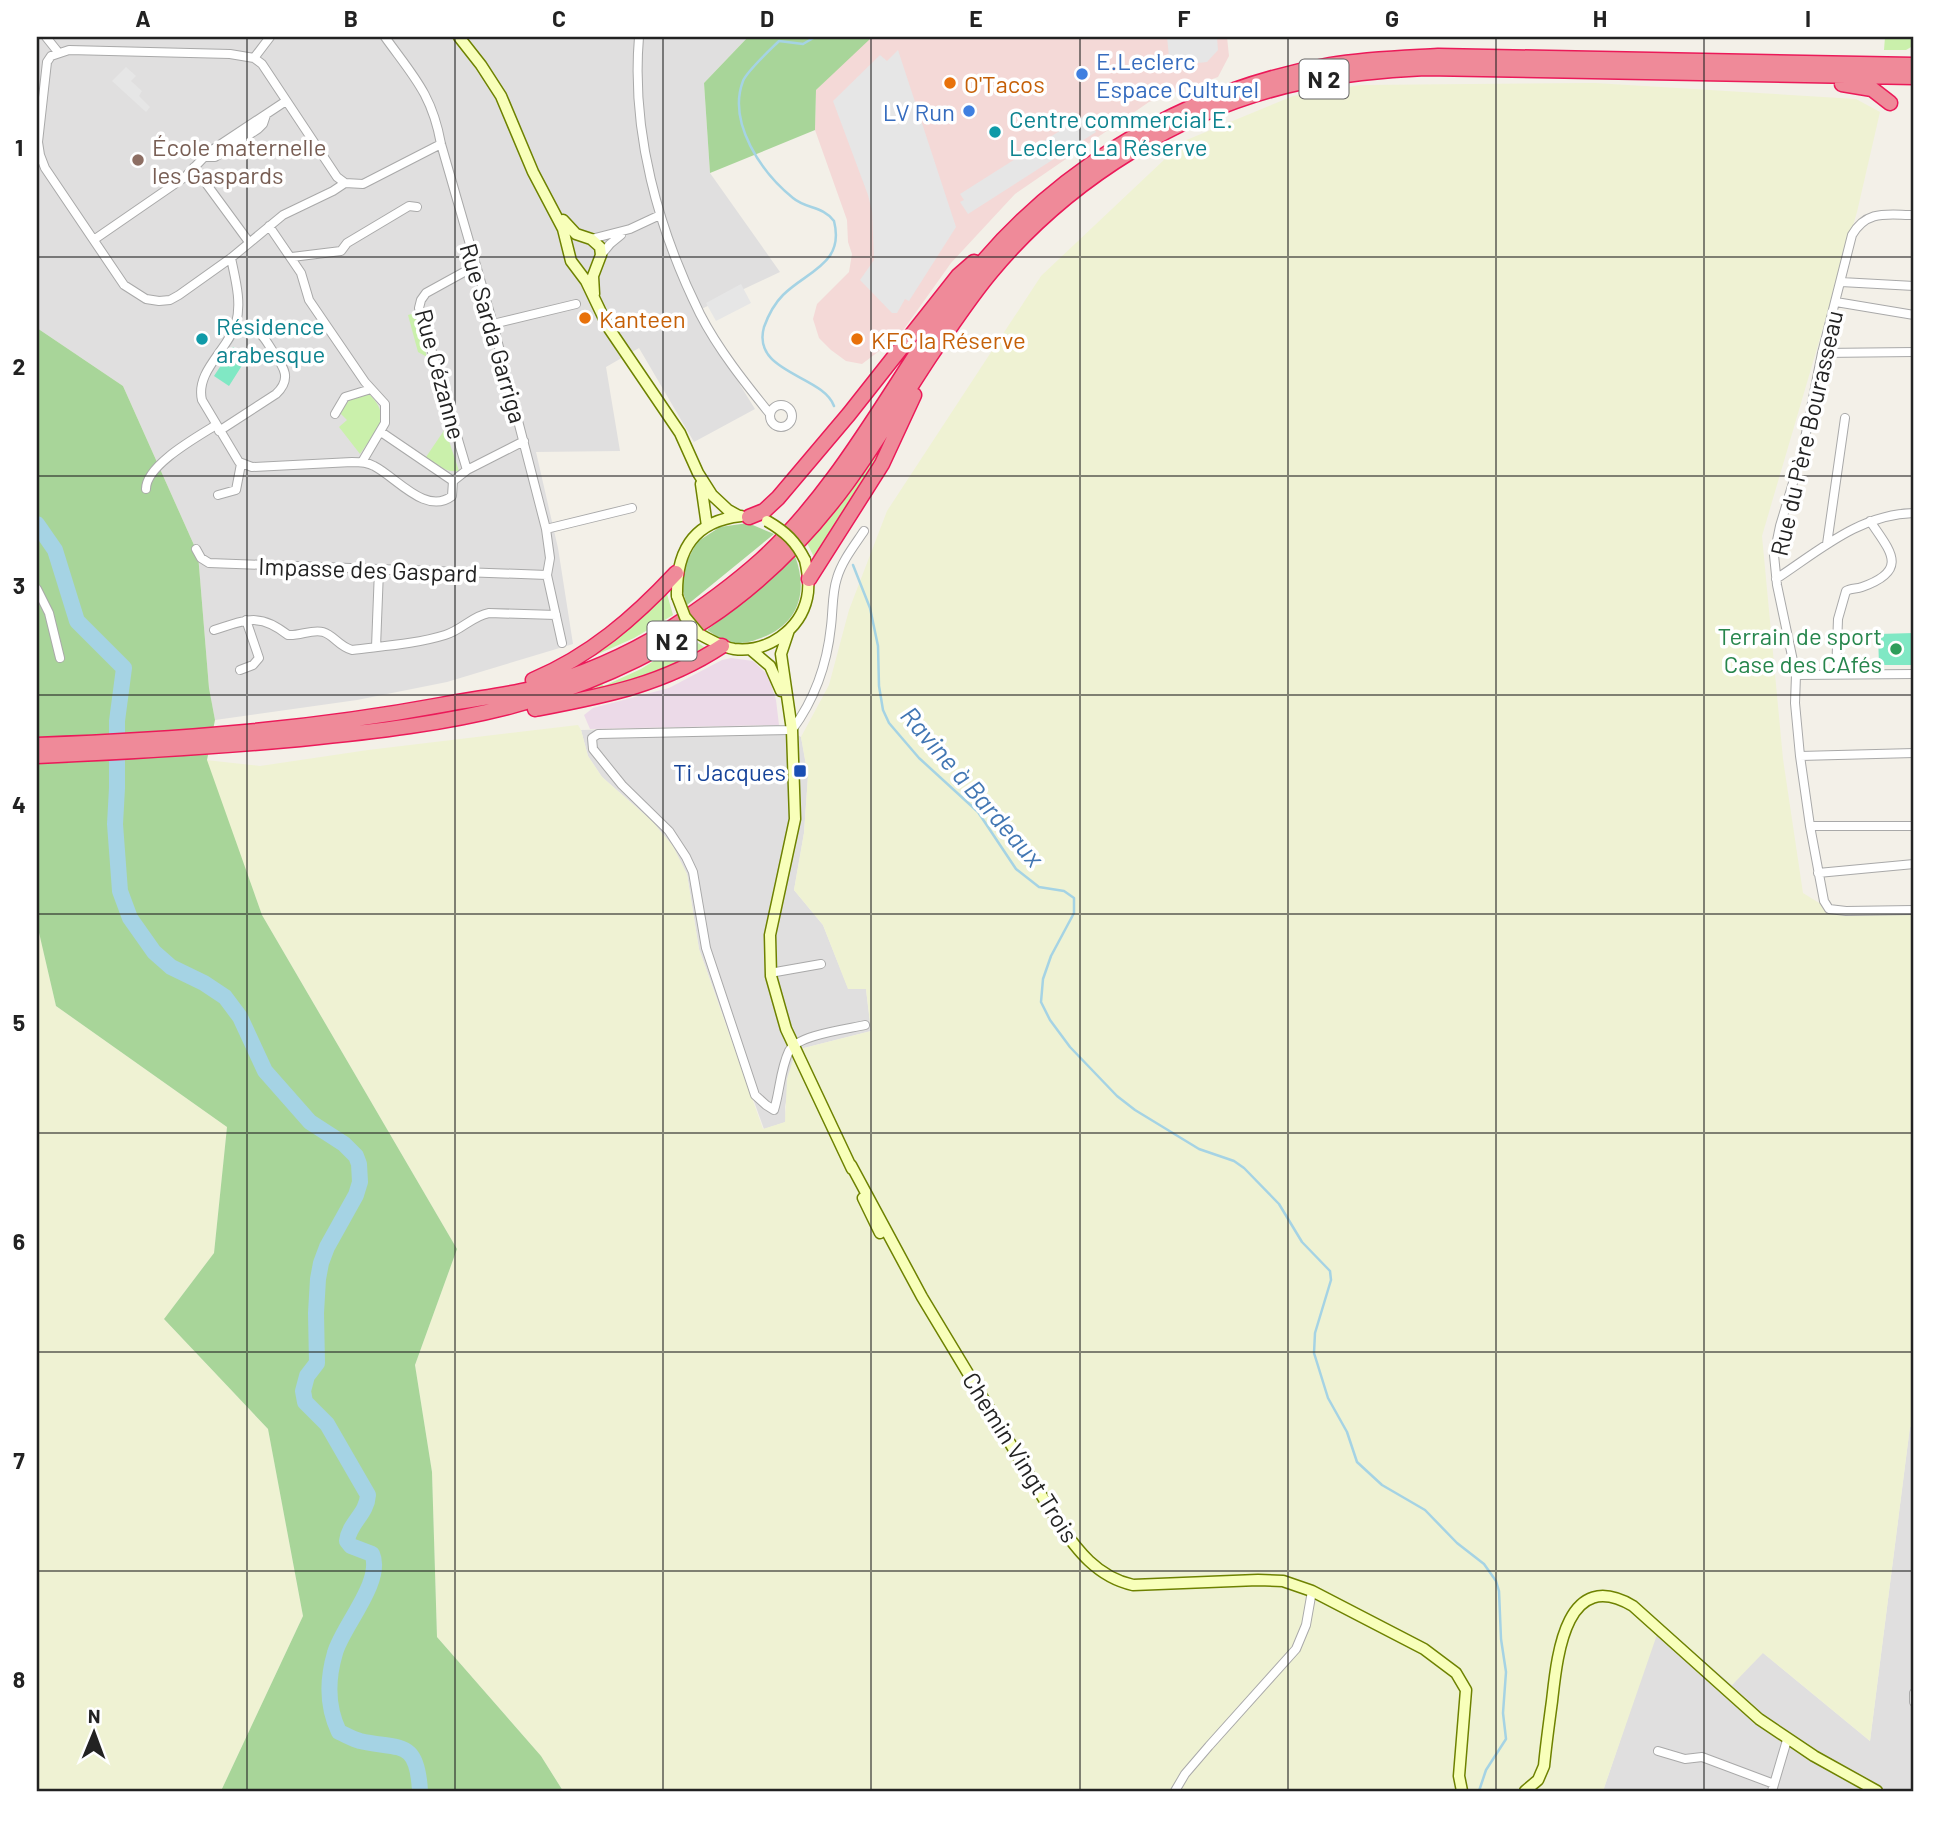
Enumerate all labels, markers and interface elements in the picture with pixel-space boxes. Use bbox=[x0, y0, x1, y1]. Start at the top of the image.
text: A bbox=[135, 4, 151, 32]
text: B bbox=[344, 4, 358, 32]
text: C bbox=[552, 4, 566, 32]
text: D bbox=[760, 4, 774, 32]
text: E bbox=[969, 4, 983, 32]
text: F bbox=[1178, 4, 1191, 32]
text: G bbox=[1385, 4, 1399, 32]
text: H bbox=[1593, 4, 1607, 32]
text: I bbox=[1805, 4, 1811, 32]
place label: E.Leclerc Espace Culturel bbox=[1096, 46, 1259, 103]
road number: N 2 bbox=[1300, 60, 1348, 99]
marker: E.Leclerc Espace Culturel bbox=[1074, 66, 1090, 82]
place label: O'Tacos bbox=[964, 69, 1045, 98]
marker: O'Tacos bbox=[942, 75, 958, 91]
place label: LV Run bbox=[883, 97, 955, 126]
marker: LV Run bbox=[961, 103, 977, 119]
place label: Centre commercial E. Leclerc La Réserve bbox=[1009, 104, 1233, 161]
marker: Centre commercial E. Leclerc La Réserve bbox=[987, 124, 1003, 140]
place label: École maternelle les Gaspards bbox=[152, 132, 326, 189]
text: 1 bbox=[15, 133, 23, 161]
marker: École maternelle les Gaspards bbox=[130, 152, 146, 168]
street label: Rue Sarda Garriga bbox=[454, 240, 534, 426]
place label: Kanteen bbox=[599, 304, 686, 333]
street label: Rue Cézanne bbox=[410, 306, 472, 442]
street label: Rue du Père Bourasseau bbox=[1764, 307, 1848, 559]
marker: Kanteen bbox=[577, 310, 593, 326]
place label: Résidence arabesque bbox=[216, 311, 325, 368]
place label: KFC la Réserve bbox=[871, 325, 1026, 354]
marker: Résidence arabesque bbox=[194, 331, 210, 347]
marker: KFC la Réserve bbox=[849, 331, 865, 347]
text: 2 bbox=[13, 352, 25, 380]
street label: Impasse des Gaspard bbox=[258, 551, 478, 587]
text: 3 bbox=[13, 571, 25, 599]
place label: Terrain de sport Case des CAfés bbox=[1717, 621, 1882, 678]
road number: N 2 bbox=[648, 622, 696, 660]
marker: Terrain de sport Case des CAfés bbox=[1888, 641, 1904, 657]
water label: Ravine à Bardeaux bbox=[895, 700, 1052, 873]
place label: Ti Jacques bbox=[673, 757, 786, 786]
marker: Ti Jacques bbox=[792, 763, 808, 779]
text: 4 bbox=[12, 790, 26, 818]
text: 5 bbox=[13, 1008, 25, 1036]
text: 6 bbox=[13, 1227, 25, 1255]
street label: Chemin Vingt Trois bbox=[957, 1367, 1085, 1547]
text: 7 bbox=[13, 1446, 25, 1474]
text: 8 bbox=[13, 1665, 25, 1693]
north arrow bbox=[60, 1699, 130, 1769]
text: N bbox=[88, 1704, 101, 1727]

